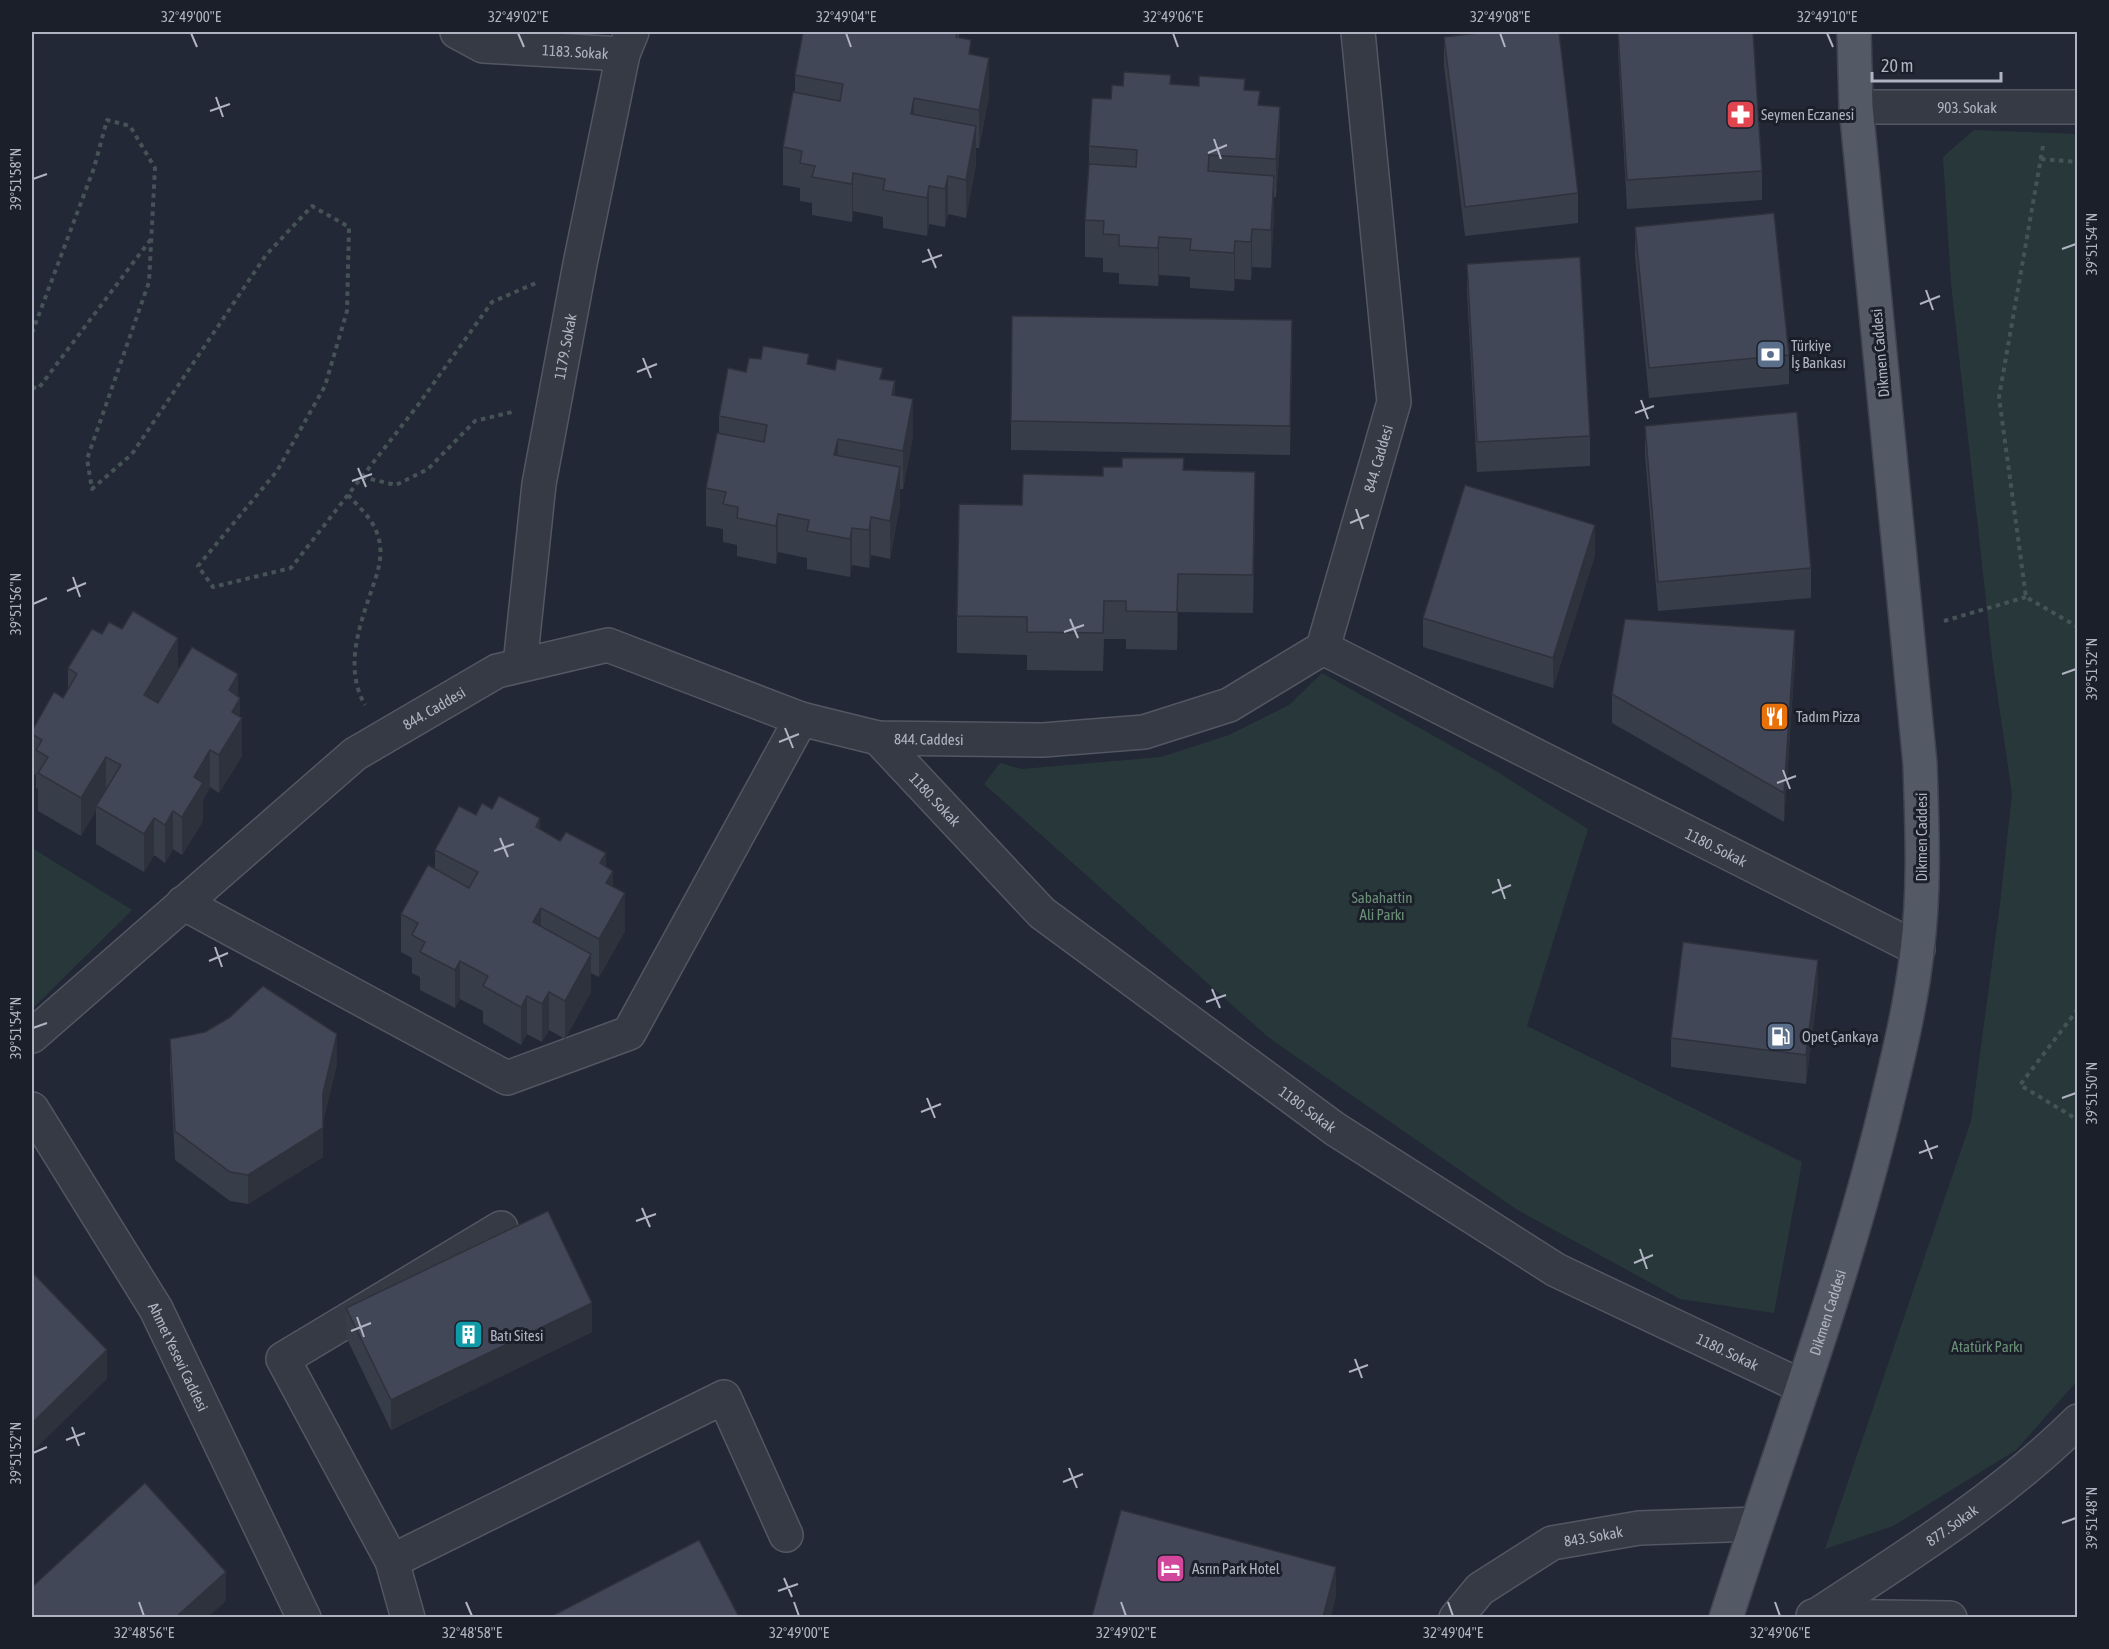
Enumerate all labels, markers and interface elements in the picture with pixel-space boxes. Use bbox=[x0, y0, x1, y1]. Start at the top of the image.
text: 32°49'00"E bbox=[161, 8, 222, 25]
text: 32°49'02"E bbox=[488, 8, 549, 25]
text: 32°49'04"E bbox=[816, 8, 877, 25]
text: 32°49'06"E bbox=[1143, 8, 1204, 25]
text: 32°49'08"E bbox=[1470, 8, 1531, 25]
text: 32°49'10"E bbox=[1797, 8, 1858, 25]
street label: 1183. Sokak bbox=[542, 41, 609, 62]
scale bar bbox=[1872, 45, 2001, 83]
text: 20 m bbox=[1881, 55, 1913, 76]
pharmacy icon: Seymen Eczanesi bbox=[1724, 98, 1756, 130]
street label: 903. Sokak bbox=[1937, 99, 1997, 116]
place label: Seymen Eczanesi bbox=[1761, 106, 1854, 123]
text: 39°51'58"N bbox=[7, 148, 24, 210]
text: 39°51'54"N bbox=[2083, 213, 2100, 275]
street label: Dikmen Caddesi bbox=[1868, 308, 1892, 398]
street label: 1179. Sokak bbox=[550, 312, 579, 381]
place label: Türkiye İş Bankası bbox=[1791, 337, 1846, 371]
bank icon: Türkiye İş Bankası bbox=[1754, 338, 1786, 370]
street label: 844. Caddesi bbox=[1360, 423, 1396, 494]
text: 39°51'56"N bbox=[7, 573, 24, 635]
text: 39°51'52"N bbox=[2083, 638, 2100, 700]
street label: 844. Caddesi bbox=[399, 683, 468, 733]
restaurant icon: Tadım Pizza bbox=[1759, 700, 1791, 732]
place label: Tadım Pizza bbox=[1796, 708, 1860, 725]
street label: 844. Caddesi bbox=[894, 730, 964, 748]
street label: 1180. Sokak bbox=[906, 769, 965, 830]
street label: Dikmen Caddesi bbox=[1913, 793, 1930, 881]
street label: 1180. Sokak bbox=[1683, 824, 1750, 870]
park label: Sabahattin Ali Parkı bbox=[1352, 889, 1412, 923]
text: 39°51'54"N bbox=[7, 997, 24, 1059]
fuel station icon: Opet Çankaya bbox=[1765, 1020, 1797, 1052]
place label: Opet Çankaya bbox=[1802, 1028, 1879, 1045]
text: 39°51'50"N bbox=[2083, 1062, 2100, 1124]
street label: 1180. Sokak bbox=[1276, 1082, 1340, 1136]
street label: Dikmen Caddesi bbox=[1806, 1267, 1849, 1357]
street label: Ahmet Yesevi Caddesi bbox=[145, 1299, 212, 1414]
building icon: Batı Sitesi bbox=[453, 1319, 485, 1351]
place label: Batı Sitesi bbox=[490, 1327, 543, 1344]
street label: 1180. Sokak bbox=[1694, 1329, 1762, 1373]
park label: Atatürk Parkı bbox=[1951, 1338, 2023, 1355]
text: 39°51'52"N bbox=[7, 1422, 24, 1484]
text: 39°51'48"N bbox=[2083, 1487, 2100, 1549]
street label: 877. Sokak bbox=[1922, 1500, 1981, 1549]
street label: 843. Sokak bbox=[1563, 1522, 1624, 1549]
hotel icon: Asrın Park Hotel bbox=[1155, 1552, 1187, 1584]
place label: Asrın Park Hotel bbox=[1192, 1560, 1280, 1577]
text: 32°48'56"E bbox=[114, 1624, 175, 1641]
text: 32°48'58"E bbox=[442, 1624, 503, 1641]
text: 32°49'00"E bbox=[769, 1624, 830, 1641]
text: 32°49'02"E bbox=[1096, 1624, 1157, 1641]
text: 32°49'04"E bbox=[1423, 1624, 1484, 1641]
text: 32°49'06"E bbox=[1750, 1624, 1811, 1641]

